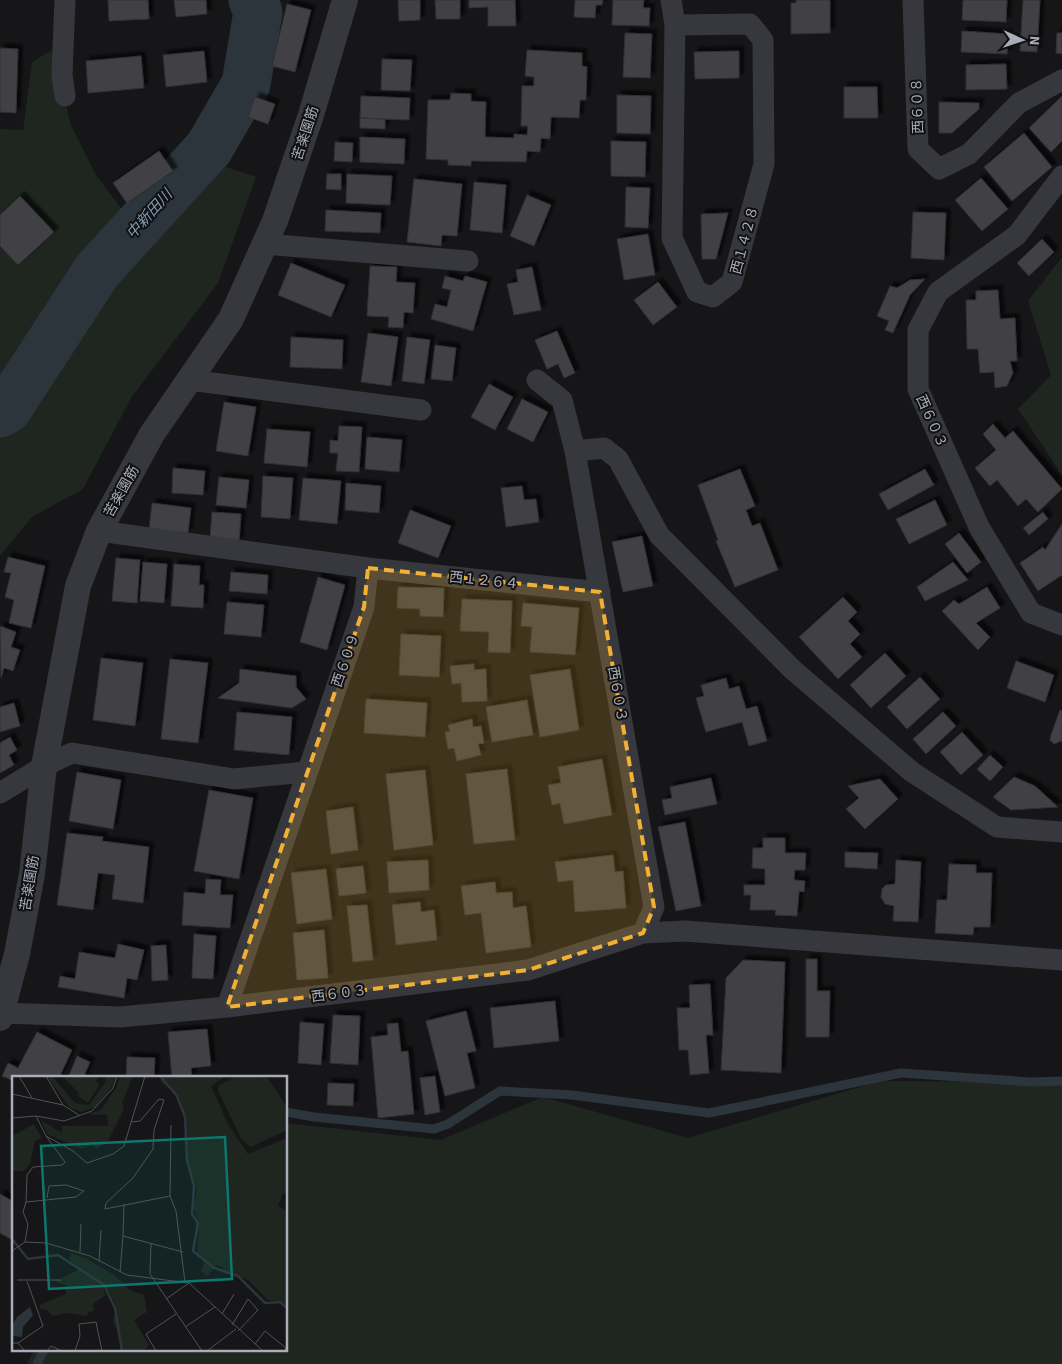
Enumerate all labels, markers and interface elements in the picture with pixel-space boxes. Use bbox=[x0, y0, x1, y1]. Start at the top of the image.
north arrow bbox=[997, 15, 1047, 65]
text: N bbox=[1024, 35, 1044, 46]
street label: 西６０８ bbox=[907, 78, 929, 134]
street label: 苦楽園筋 bbox=[288, 104, 324, 163]
water label: 中新田川 bbox=[121, 184, 179, 244]
street label: 西１４２８ bbox=[726, 204, 764, 277]
street label: 西６０３ bbox=[911, 392, 952, 451]
street label: 苦楽園筋 bbox=[100, 462, 144, 521]
street label: 西１２６４ bbox=[448, 567, 520, 595]
street label: 西６０９ bbox=[327, 631, 365, 690]
street label: 西６０３ bbox=[602, 665, 632, 723]
street label: 苦楽園筋 bbox=[16, 854, 44, 912]
street label: 西６０３ bbox=[310, 981, 368, 1007]
inset map bbox=[12, 1076, 288, 1352]

